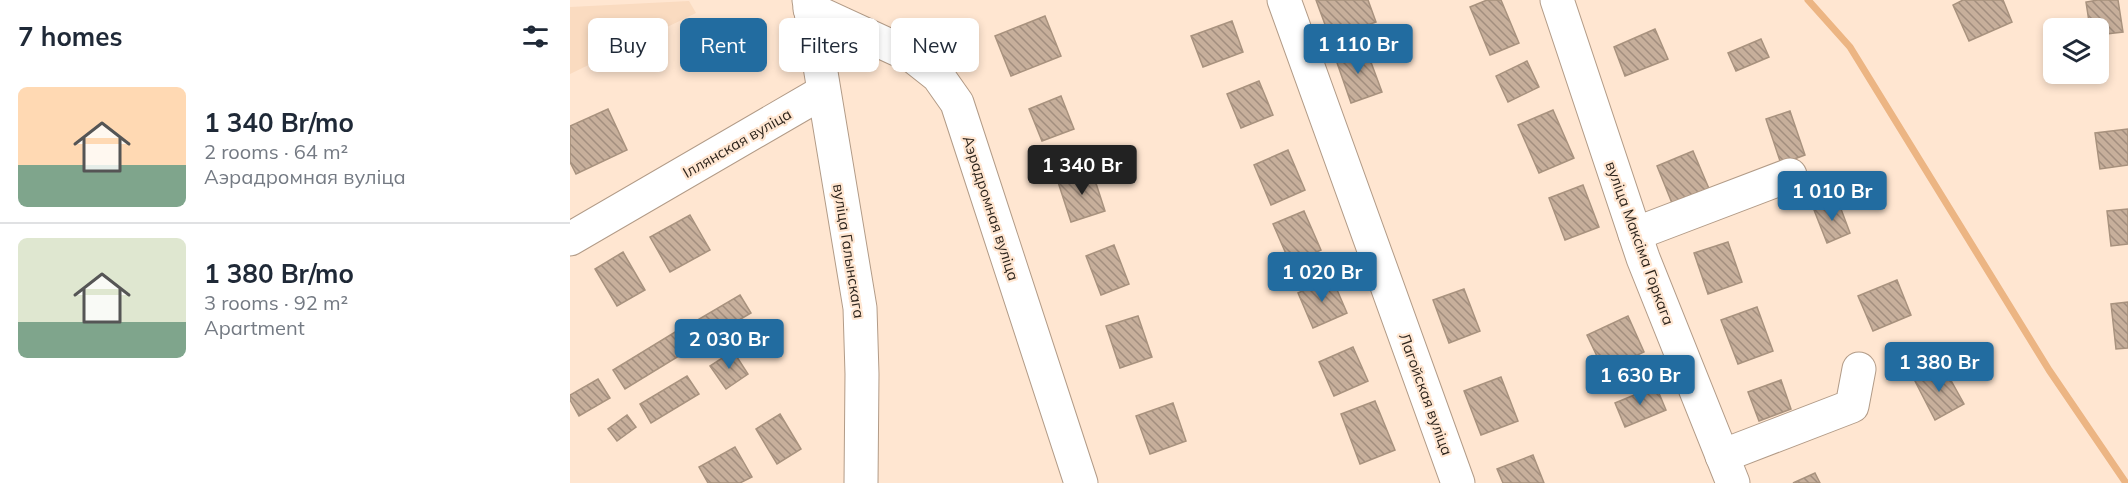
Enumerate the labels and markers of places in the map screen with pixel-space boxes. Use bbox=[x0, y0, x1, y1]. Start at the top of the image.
pin: 1 110 Br bbox=[1296, 24, 1420, 75]
pin: 1 340 Br bbox=[1020, 145, 1144, 196]
pin: 1 010 Br bbox=[1770, 171, 1894, 222]
pin: 1 020 Br bbox=[1260, 252, 1384, 303]
pin: 2 030 Br bbox=[667, 319, 791, 370]
pin: 1 380 Br bbox=[1877, 342, 2001, 393]
pin: 1 630 Br bbox=[1578, 355, 1702, 406]

